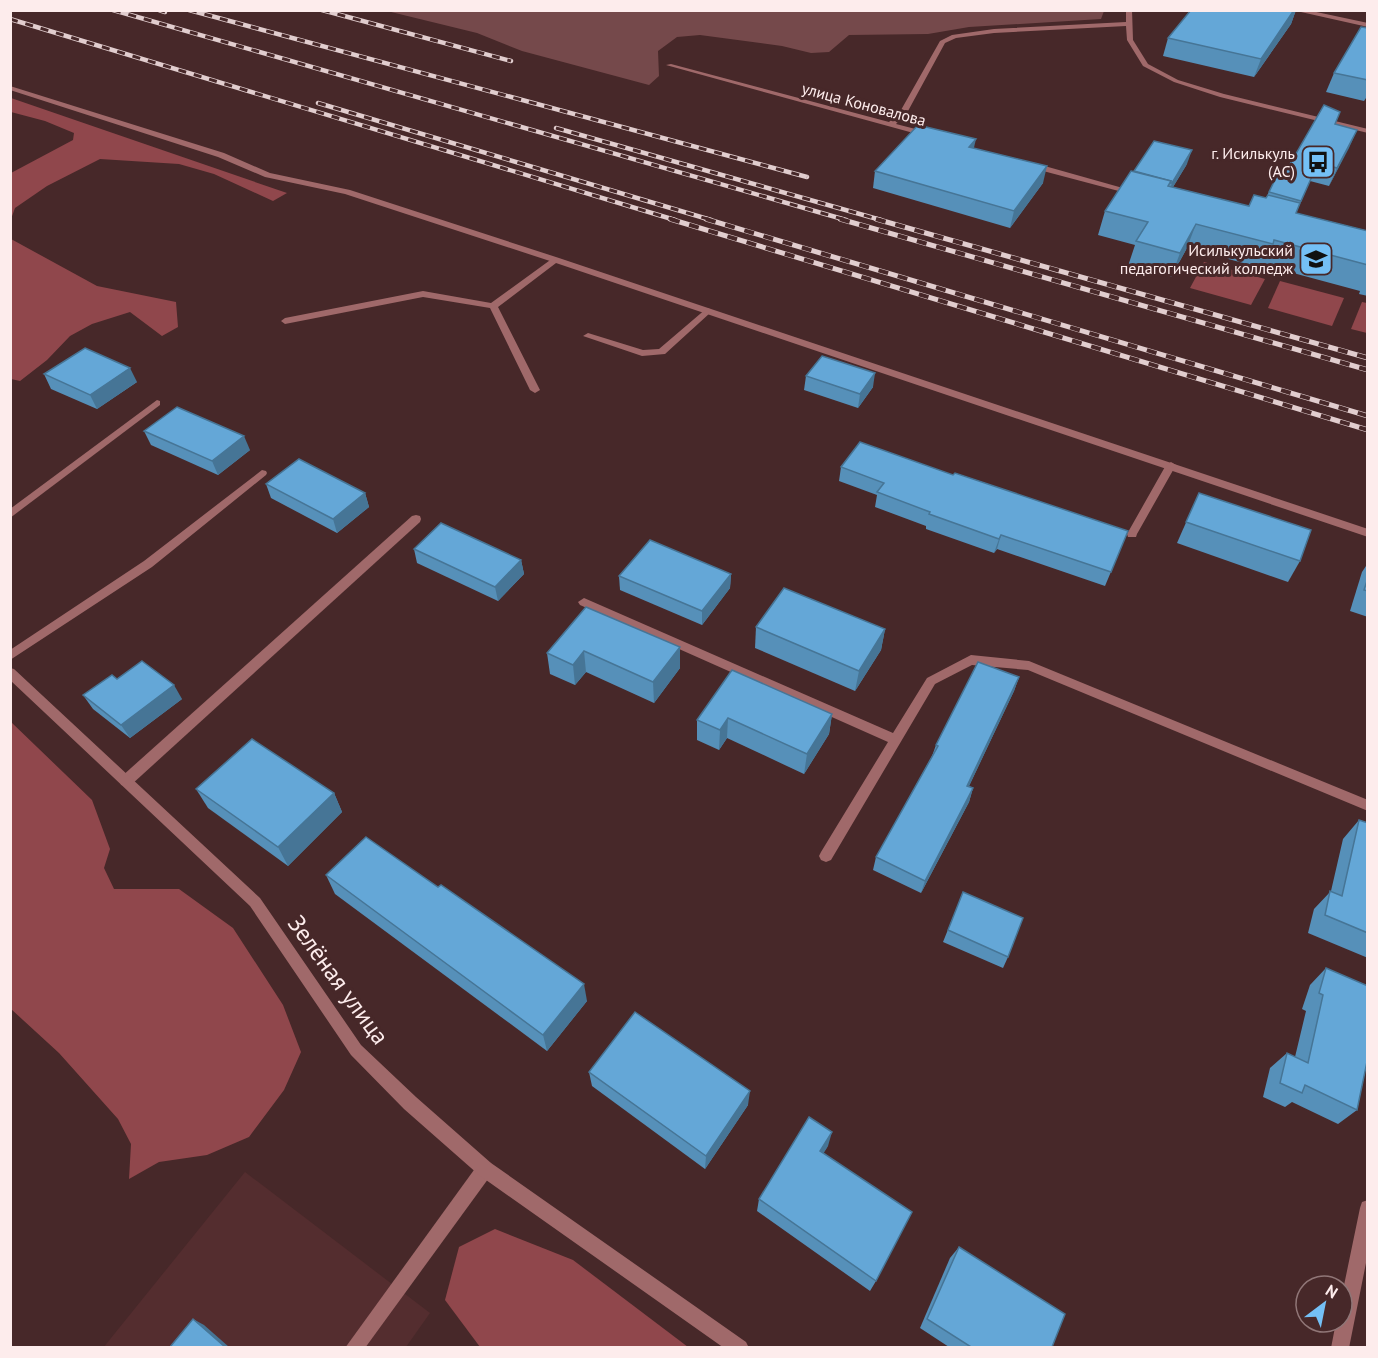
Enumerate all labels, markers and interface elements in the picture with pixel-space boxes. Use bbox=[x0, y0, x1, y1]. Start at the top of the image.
street label: улица Коновалова bbox=[800, 78, 928, 130]
place label: г. Исилькуль (АС) bbox=[1211, 143, 1295, 181]
bus stop icon: г. Исилькуль (АС) bbox=[1300, 144, 1336, 180]
place label: Исилькульский педагогический колледж bbox=[1120, 240, 1293, 278]
school or university icon: Исилькульский педагогический колледж bbox=[1298, 241, 1334, 277]
street label: Зелёная улица bbox=[281, 909, 396, 1051]
north arrow bbox=[1294, 1274, 1354, 1334]
text: N bbox=[1322, 1280, 1342, 1303]

